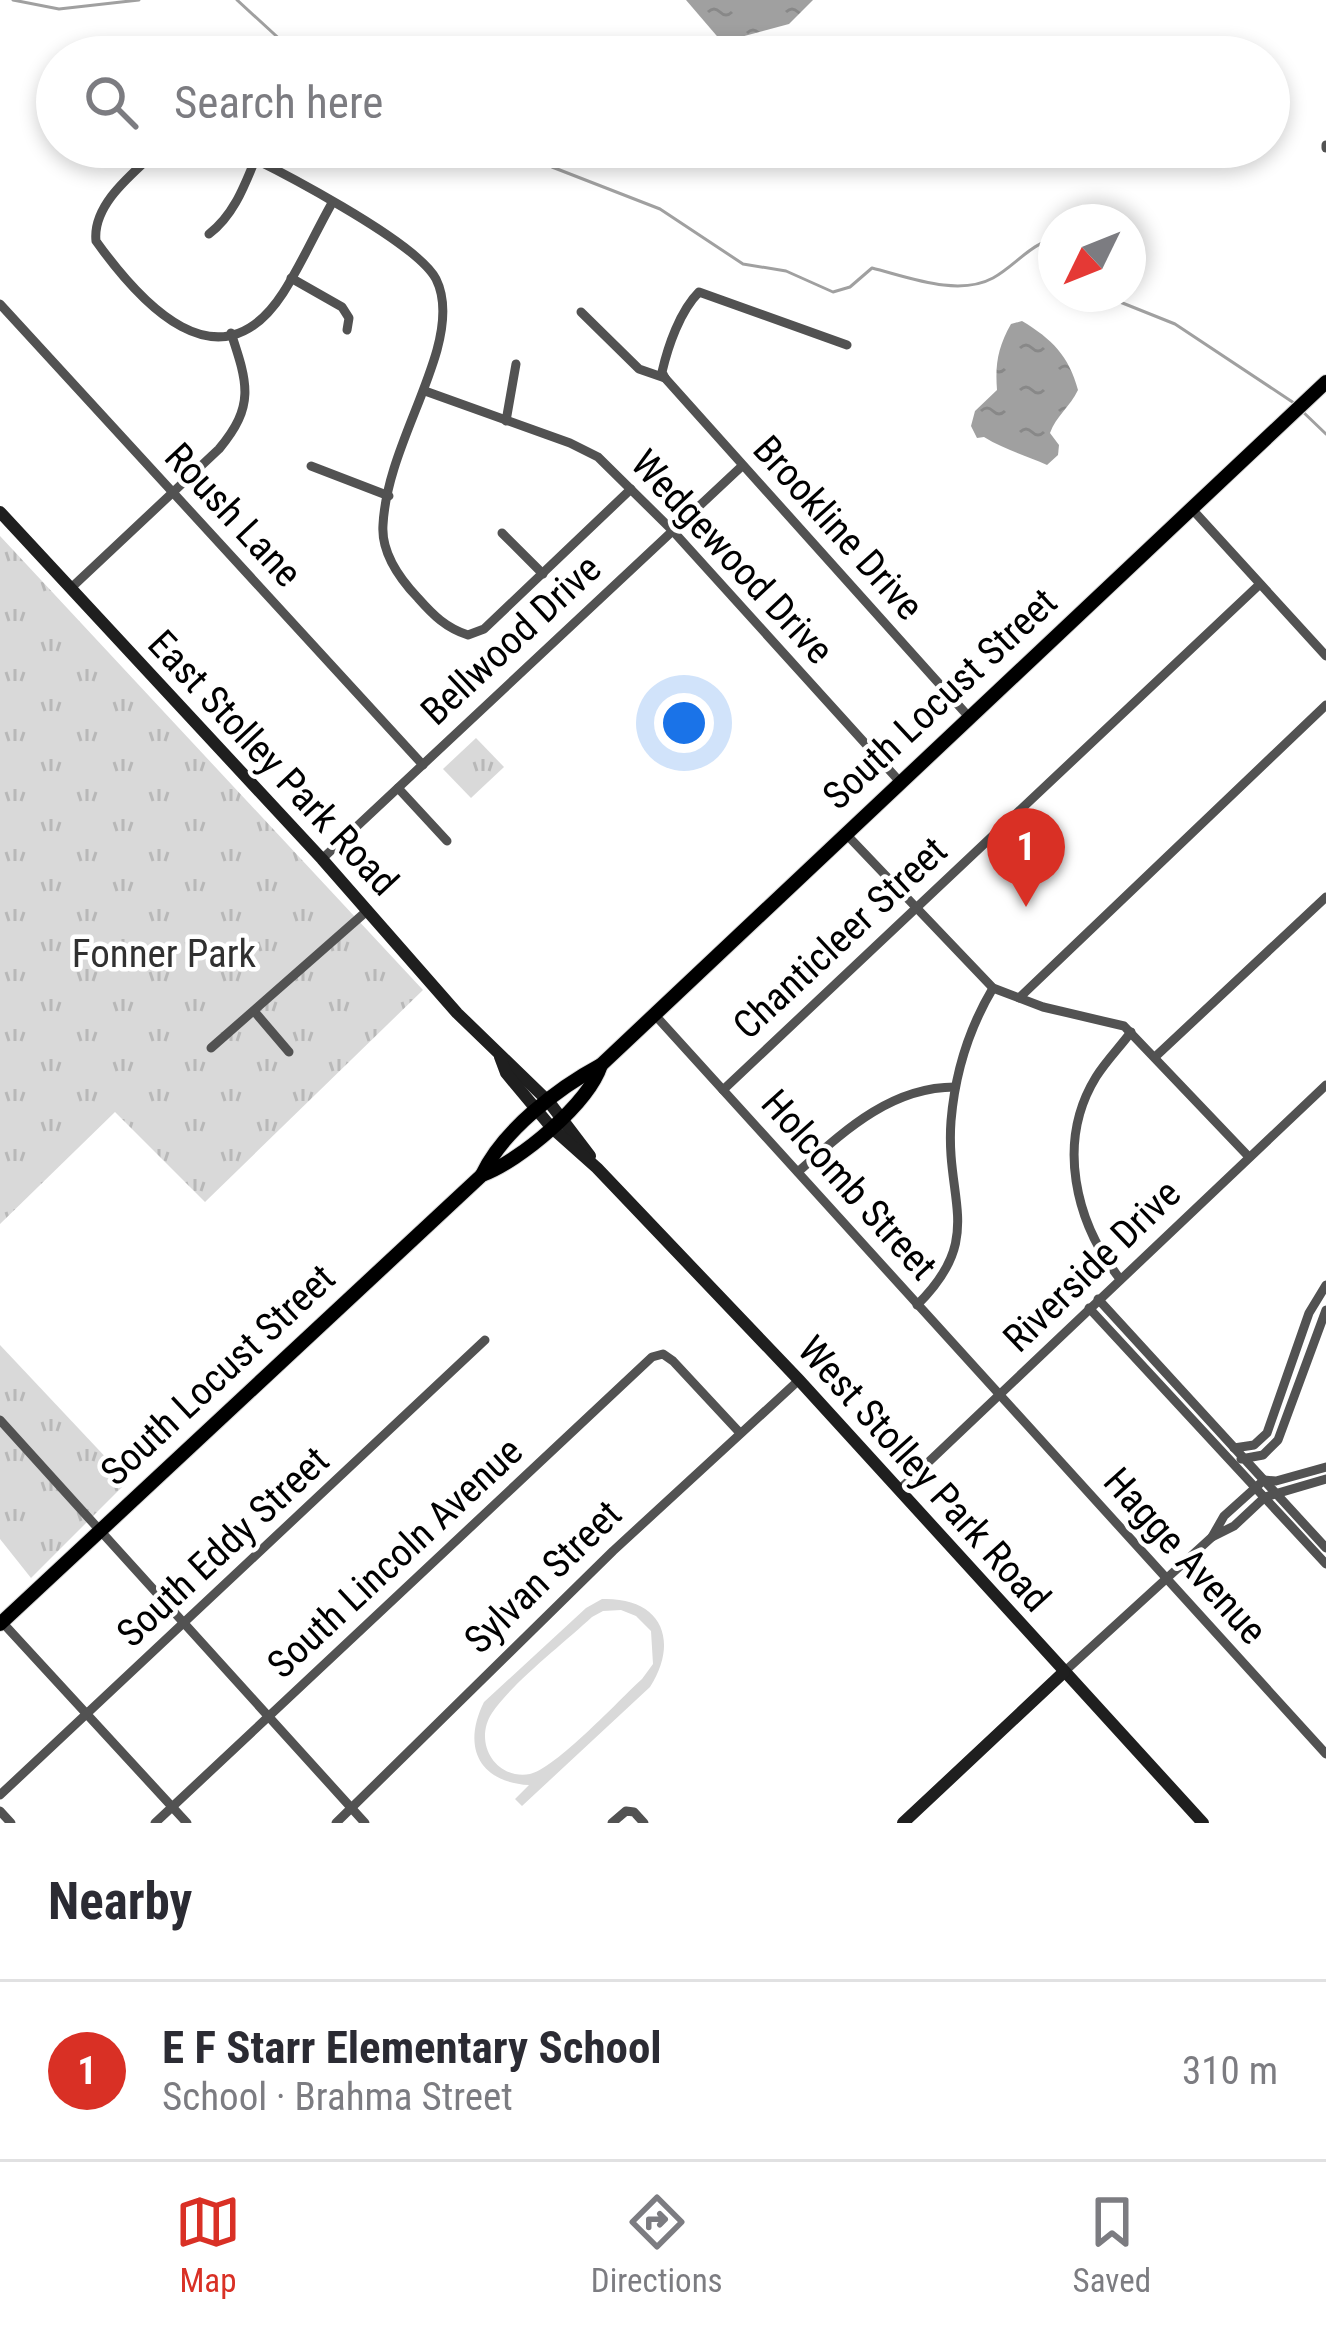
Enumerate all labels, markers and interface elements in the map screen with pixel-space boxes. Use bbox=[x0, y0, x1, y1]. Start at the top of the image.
search box bbox=[36, 36, 1290, 168]
icon: search bbox=[78, 69, 144, 135]
text: Search here bbox=[174, 76, 383, 129]
north arrow bbox=[1038, 204, 1146, 312]
street label: Brookline Drive bbox=[744, 427, 932, 629]
street label: Roush Lane bbox=[155, 434, 311, 596]
street label: Wedgewood Drive bbox=[621, 441, 843, 673]
street label: Bellwood Drive bbox=[412, 545, 610, 735]
street label: South Locust Street bbox=[814, 579, 1066, 819]
street label: East Stolley Park Road bbox=[138, 621, 408, 905]
your location bbox=[654, 693, 714, 753]
pin: 1 bbox=[987, 808, 1065, 907]
street label: Chanticleer Street bbox=[724, 827, 956, 1049]
park label: Fonner Park bbox=[72, 931, 257, 977]
street label: Holcomb Street bbox=[752, 1081, 946, 1289]
street label: Riverside Drive bbox=[994, 1170, 1190, 1362]
street label: South Locust Street bbox=[92, 1255, 344, 1495]
street label: West Stolley Park Road bbox=[788, 1327, 1060, 1621]
street label: South Lincoln Avenue bbox=[258, 1428, 532, 1688]
street label: South Eddy Street bbox=[108, 1437, 338, 1657]
street label: Hagge Avenue bbox=[1094, 1459, 1276, 1653]
street label: Sylvan Street bbox=[455, 1491, 631, 1663]
text: Nearby bbox=[48, 1872, 192, 1931]
text: E F Starr Elementary School bbox=[162, 2021, 662, 2074]
text: 1 bbox=[77, 2048, 97, 2094]
text: 310 m bbox=[1182, 2048, 1278, 2094]
text: School · Brahma Street bbox=[162, 2074, 513, 2120]
tab: Map bbox=[175, 2189, 241, 2300]
tab: Directions bbox=[591, 2189, 723, 2300]
tab: Saved bbox=[1073, 2189, 1151, 2300]

